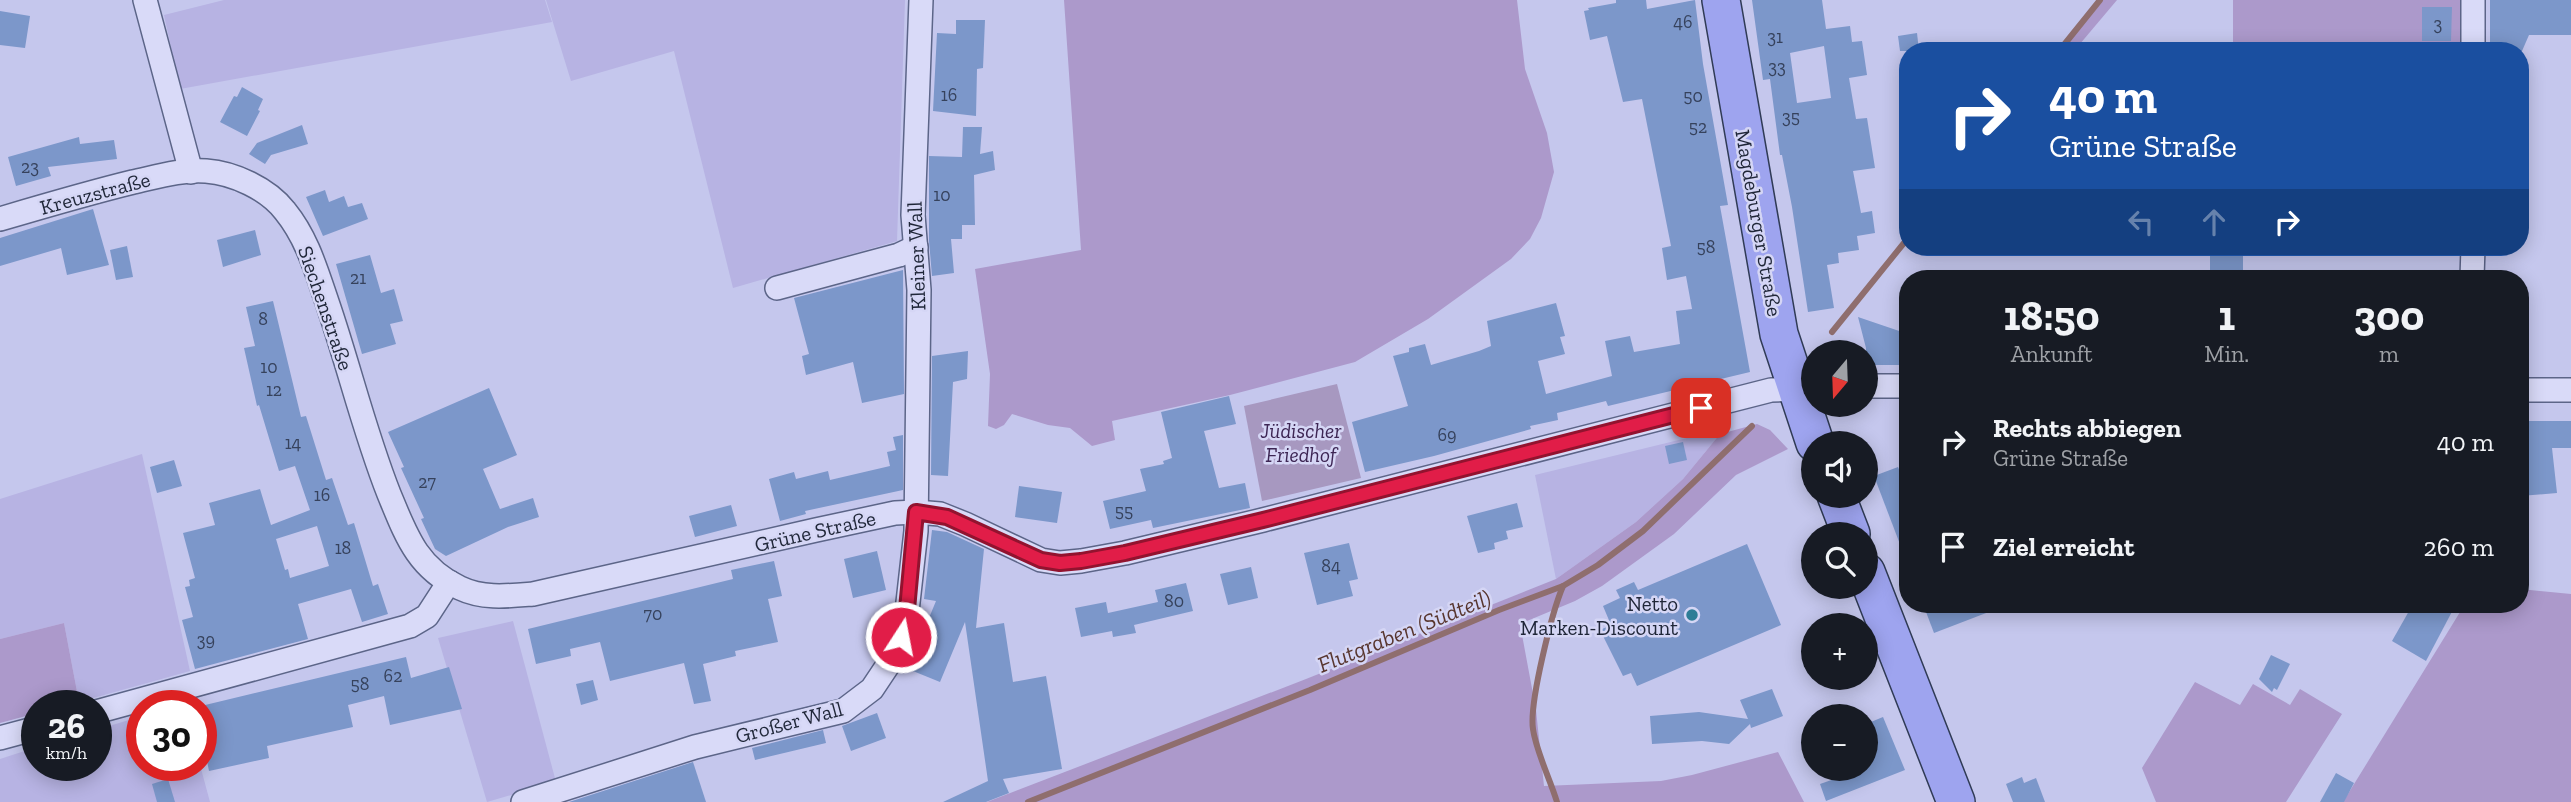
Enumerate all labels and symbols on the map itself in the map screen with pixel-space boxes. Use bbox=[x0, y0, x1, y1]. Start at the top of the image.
house number: 46 bbox=[1673, 11, 1693, 33]
house number: 3 bbox=[2434, 13, 2443, 35]
house number: 31 bbox=[1767, 26, 1783, 48]
house number: 33 bbox=[1768, 56, 1786, 78]
house number: 16 bbox=[941, 84, 957, 106]
house number: 50 bbox=[1683, 85, 1703, 107]
house number: 35 bbox=[1782, 106, 1800, 128]
house number: 52 bbox=[1689, 116, 1707, 138]
street label: Magdeburger Straße bbox=[1730, 128, 1788, 319]
house number: 23 bbox=[21, 156, 39, 178]
street label: Kreuzstraße bbox=[37, 166, 153, 220]
house number: 10 bbox=[933, 184, 951, 206]
street label: Kleiner Wall bbox=[902, 201, 930, 311]
house number: 58 bbox=[1697, 236, 1715, 258]
street label: Siechenstraße bbox=[293, 243, 359, 374]
house number: 21 bbox=[350, 267, 366, 289]
house number: 8 bbox=[258, 308, 268, 330]
north arrow bbox=[1801, 340, 1878, 416]
house number: 10 bbox=[260, 356, 278, 378]
pin bbox=[1671, 378, 1731, 438]
house number: 12 bbox=[266, 379, 282, 401]
park label: Jüdischer Friedhof bbox=[1260, 418, 1342, 467]
house number: 69 bbox=[1437, 424, 1457, 446]
house number: 14 bbox=[285, 432, 302, 454]
house number: 27 bbox=[418, 471, 436, 493]
house number: 16 bbox=[314, 484, 330, 506]
house number: 55 bbox=[1115, 500, 1133, 522]
street label: Grüne Straße bbox=[752, 505, 878, 557]
house number: 18 bbox=[335, 537, 351, 559]
house number: 84 bbox=[1321, 555, 1341, 577]
water label: Flutgraben (Südteil) bbox=[1313, 583, 1495, 679]
house number: 80 bbox=[1164, 590, 1184, 612]
place label: Netto Marken-Discount bbox=[1520, 591, 1678, 640]
position arrow bbox=[864, 600, 938, 674]
house number: 70 bbox=[644, 603, 662, 625]
marker: Netto Marken-Discount bbox=[1684, 607, 1700, 623]
house number: 39 bbox=[197, 629, 215, 651]
house number: 62 bbox=[384, 665, 402, 687]
house number: 58 bbox=[351, 673, 369, 695]
speed limit sign: 30 bbox=[126, 690, 217, 781]
street label: Großer Wall bbox=[733, 696, 846, 748]

